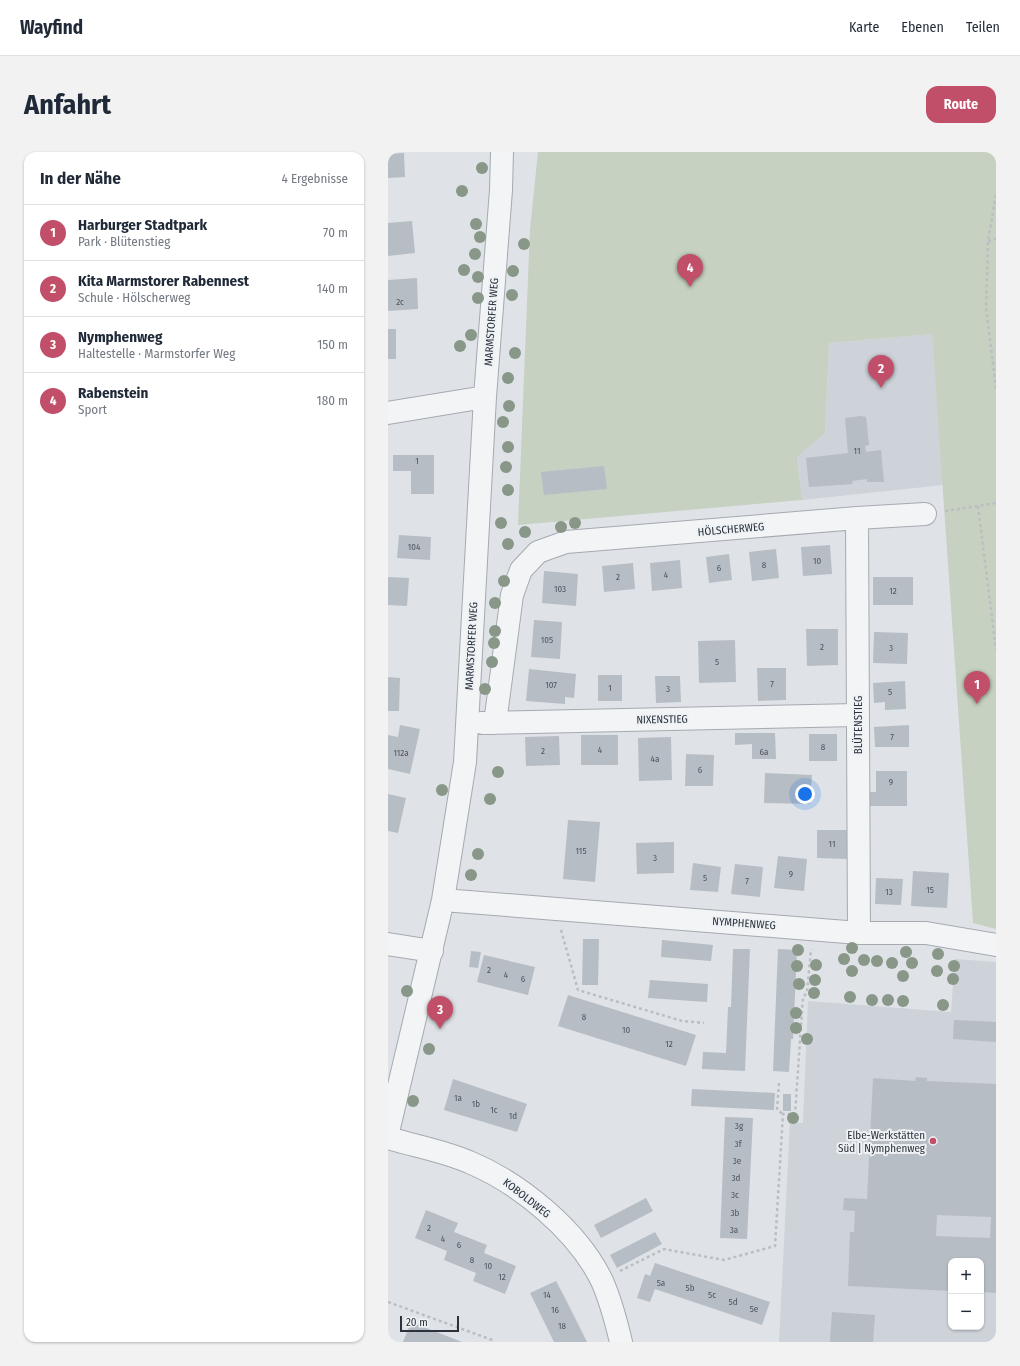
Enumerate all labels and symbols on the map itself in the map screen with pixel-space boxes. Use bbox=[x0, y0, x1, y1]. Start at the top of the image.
pin: 4 bbox=[677, 254, 703, 287]
street label: MARMSTORFER WEG bbox=[482, 278, 501, 366]
house number: 2c bbox=[396, 297, 404, 307]
pin: 2 bbox=[868, 355, 894, 388]
house number: 11 bbox=[854, 446, 860, 456]
house number: 1 bbox=[415, 456, 419, 466]
street label: HÖLSCHERWEG bbox=[697, 520, 765, 539]
house number: 104 bbox=[408, 542, 421, 552]
house number: 10 bbox=[813, 556, 821, 566]
house number: 8 bbox=[762, 560, 767, 570]
house number: 6 bbox=[717, 563, 722, 573]
house number: 4 bbox=[664, 570, 669, 580]
house number: 2 bbox=[616, 572, 620, 582]
house number: 103 bbox=[554, 584, 566, 594]
house number: 12 bbox=[889, 586, 897, 596]
street label: MARMSTORFER WEG bbox=[463, 602, 480, 690]
house number: 105 bbox=[541, 635, 553, 645]
house number: 2 bbox=[820, 642, 824, 652]
house number: 3 bbox=[889, 643, 893, 653]
house number: 5 bbox=[715, 657, 719, 667]
pin: 1 bbox=[964, 671, 990, 704]
house number: 7 bbox=[770, 679, 774, 689]
house number: 107 bbox=[545, 680, 557, 690]
house number: 1 bbox=[608, 683, 612, 693]
house number: 3 bbox=[666, 684, 670, 694]
house number: 5 bbox=[888, 687, 892, 697]
street label: BLÜTENSTIEG bbox=[852, 696, 865, 754]
street label: NIXENSTIEG bbox=[636, 713, 688, 726]
house number: 7 bbox=[890, 732, 894, 742]
house number: 8 bbox=[821, 742, 826, 752]
house number: 4 bbox=[598, 745, 603, 755]
house number: 2 bbox=[541, 746, 545, 756]
house number: 6a bbox=[760, 747, 769, 757]
house number: 112a bbox=[393, 748, 409, 758]
house number: 4a bbox=[651, 754, 660, 764]
house number: 6 bbox=[698, 765, 703, 775]
house number: 9 bbox=[889, 777, 893, 787]
your location bbox=[795, 784, 815, 804]
house number: 11 bbox=[829, 839, 835, 849]
house number: 115 bbox=[575, 846, 587, 856]
house number: 3 bbox=[653, 853, 657, 863]
house number: 9 bbox=[789, 869, 793, 879]
house number: 5 bbox=[703, 873, 707, 883]
house number: 7 bbox=[745, 876, 749, 886]
house number: 15 bbox=[926, 885, 934, 895]
house number: 13 bbox=[885, 887, 893, 897]
street label: NYMPHENWEG bbox=[712, 915, 776, 932]
house number: 2 bbox=[487, 965, 491, 975]
house number: 4 bbox=[504, 970, 509, 980]
house number: 6 bbox=[521, 974, 526, 984]
pin: 3 bbox=[427, 996, 453, 1029]
house number: 8 bbox=[582, 1012, 587, 1022]
house number: 10 bbox=[622, 1025, 630, 1035]
house number: 12 bbox=[665, 1039, 673, 1049]
house number: 1a bbox=[454, 1093, 463, 1103]
house number: 1b bbox=[472, 1099, 480, 1109]
house number: 1c bbox=[490, 1105, 498, 1115]
house number: 1d bbox=[509, 1111, 517, 1121]
house number: 3g bbox=[735, 1121, 744, 1131]
place label: Elbe-Werkstätten Süd | Nymphenweg bbox=[838, 1129, 926, 1155]
marker: Elbe-Werkstätten Süd | Nymphenweg bbox=[928, 1136, 938, 1146]
house number: 3f bbox=[735, 1139, 743, 1149]
house number: 3e bbox=[733, 1156, 742, 1166]
house number: 3d bbox=[732, 1173, 741, 1183]
street label: KOBOLDWEG bbox=[500, 1176, 553, 1221]
house number: 3c bbox=[731, 1190, 739, 1200]
house number: 3b bbox=[731, 1208, 740, 1218]
house number: 2 bbox=[427, 1223, 431, 1233]
house number: 3a bbox=[730, 1225, 739, 1235]
house number: 4 bbox=[441, 1234, 446, 1244]
house number: 6 bbox=[457, 1240, 462, 1250]
house number: 8 bbox=[470, 1255, 475, 1265]
house number: 10 bbox=[484, 1261, 492, 1271]
house number: 12 bbox=[498, 1272, 506, 1282]
house number: 5a bbox=[657, 1278, 666, 1288]
house number: 5b bbox=[686, 1283, 695, 1293]
house number: 14 bbox=[543, 1290, 552, 1300]
house number: 5c bbox=[708, 1290, 716, 1300]
house number: 5d bbox=[729, 1297, 738, 1307]
house number: 5e bbox=[750, 1304, 759, 1314]
house number: 16 bbox=[551, 1305, 560, 1315]
scale bar bbox=[400, 1314, 459, 1333]
house number: 18 bbox=[558, 1321, 567, 1331]

